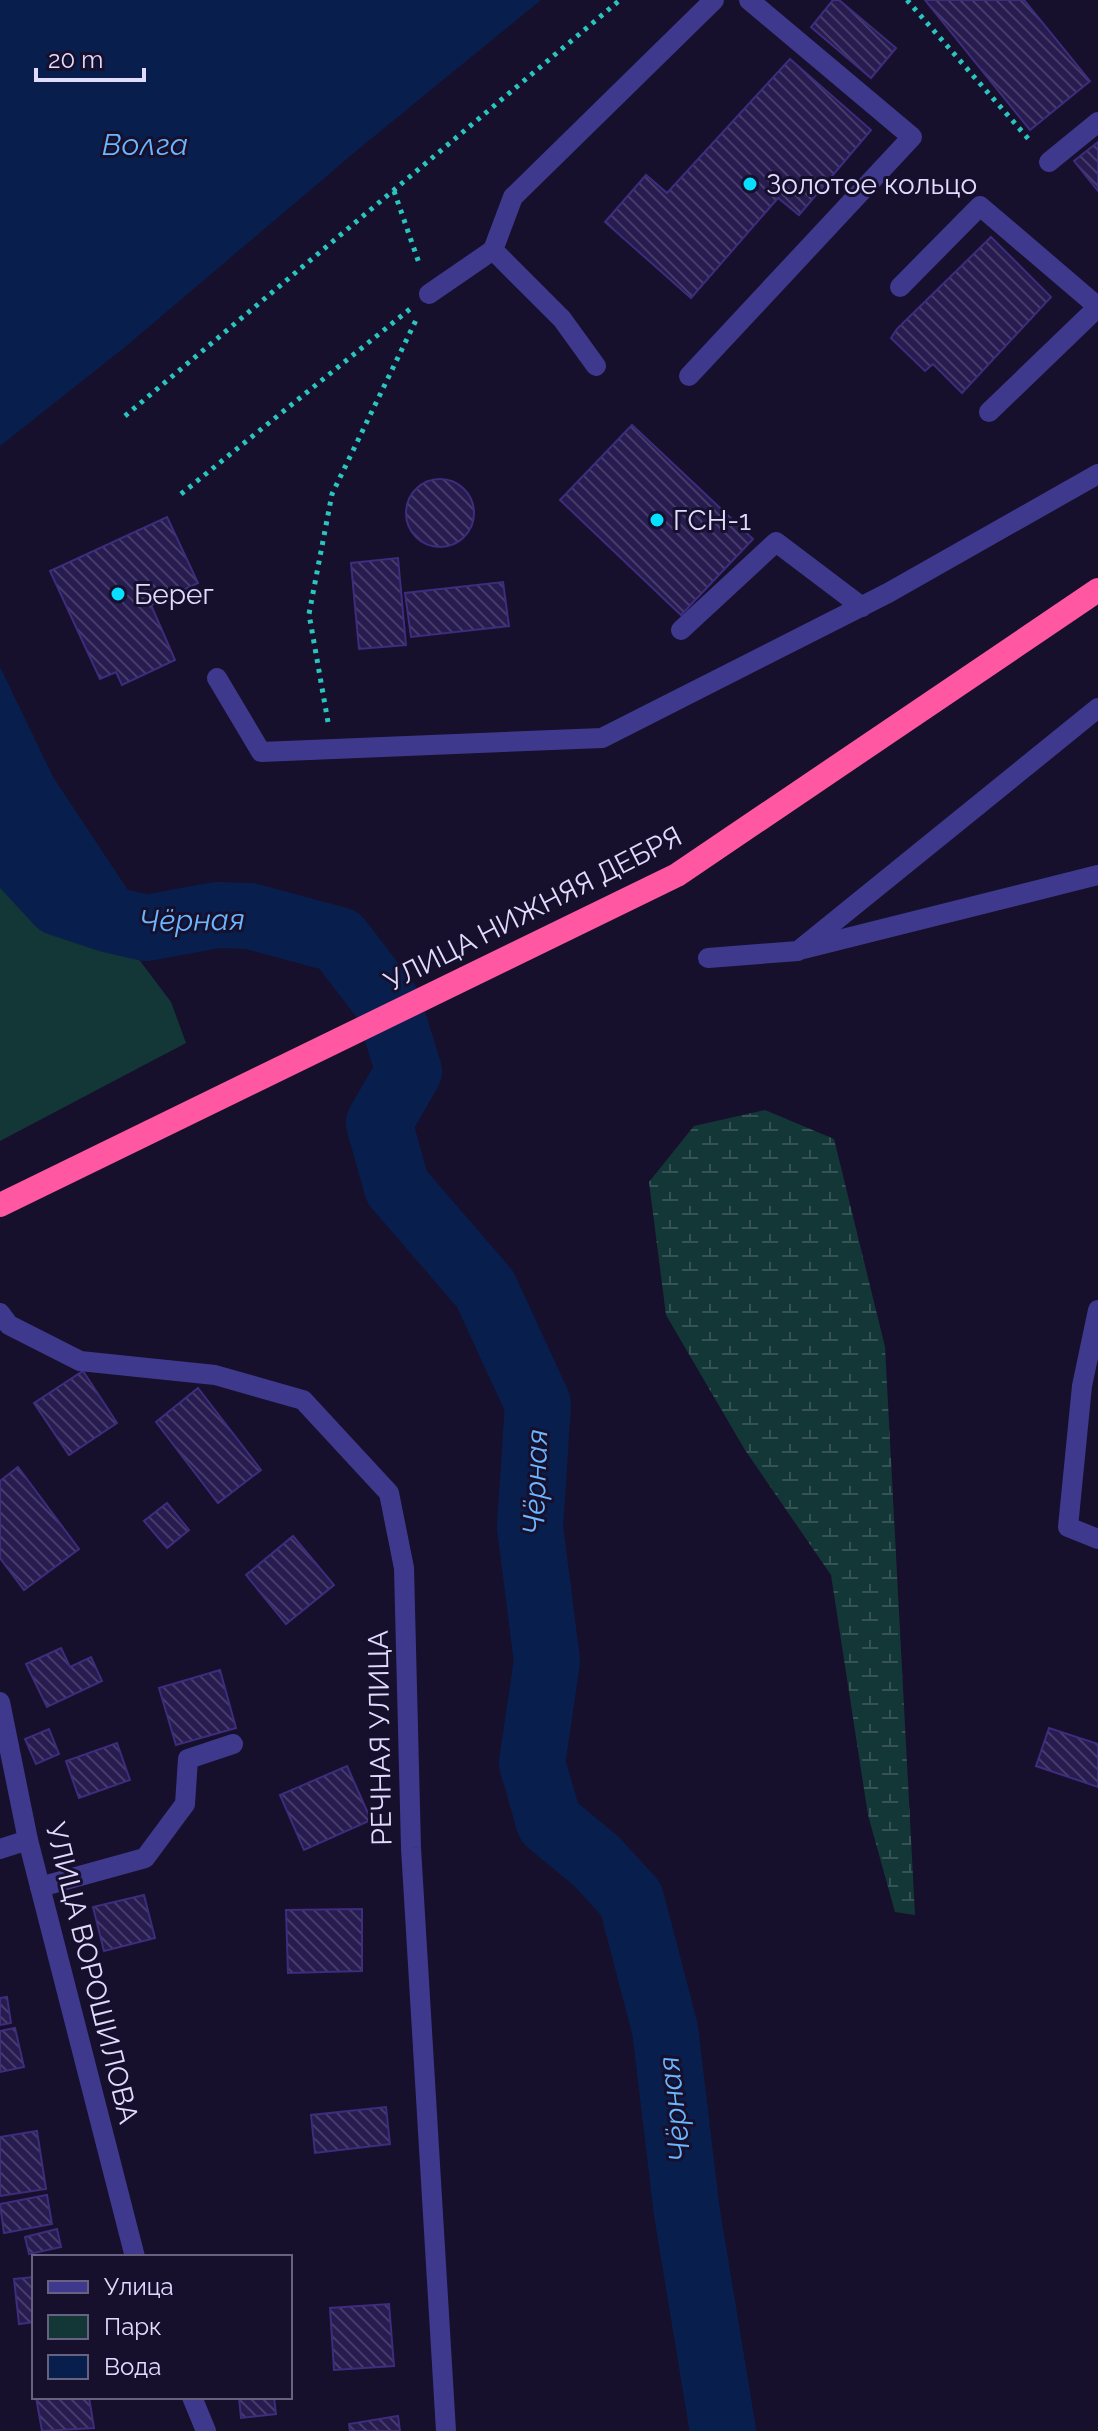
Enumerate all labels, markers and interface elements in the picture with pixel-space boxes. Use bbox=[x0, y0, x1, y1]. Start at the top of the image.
scale bar bbox=[36, 32, 144, 82]
text: 20 m bbox=[48, 45, 103, 74]
water label: Волга bbox=[102, 127, 188, 162]
place label: Золотое кольцо bbox=[766, 168, 977, 201]
marker: Золотое кольцо bbox=[741, 175, 759, 193]
place label: ГСН-1 bbox=[673, 504, 751, 537]
marker: ГСН-1 bbox=[648, 511, 666, 529]
place label: Берег bbox=[134, 578, 214, 611]
marker: Берег bbox=[109, 585, 127, 603]
street label: УЛИЦА НИЖНЯЯ ДЕБРЯ bbox=[379, 820, 687, 998]
water label: Чёрная bbox=[139, 902, 245, 938]
water label: Чёрная bbox=[516, 1429, 554, 1535]
street label: РЕЧНАЯ УЛИЦА bbox=[362, 1630, 398, 1846]
street label: УЛИЦА ВОРОШИЛОВА bbox=[39, 1819, 145, 2127]
water label: Чёрная bbox=[650, 2054, 698, 2164]
legend bbox=[32, 2255, 292, 2399]
text: Улица bbox=[104, 2272, 174, 2301]
text: Парк bbox=[104, 2312, 162, 2341]
text: Вода bbox=[104, 2352, 161, 2381]

